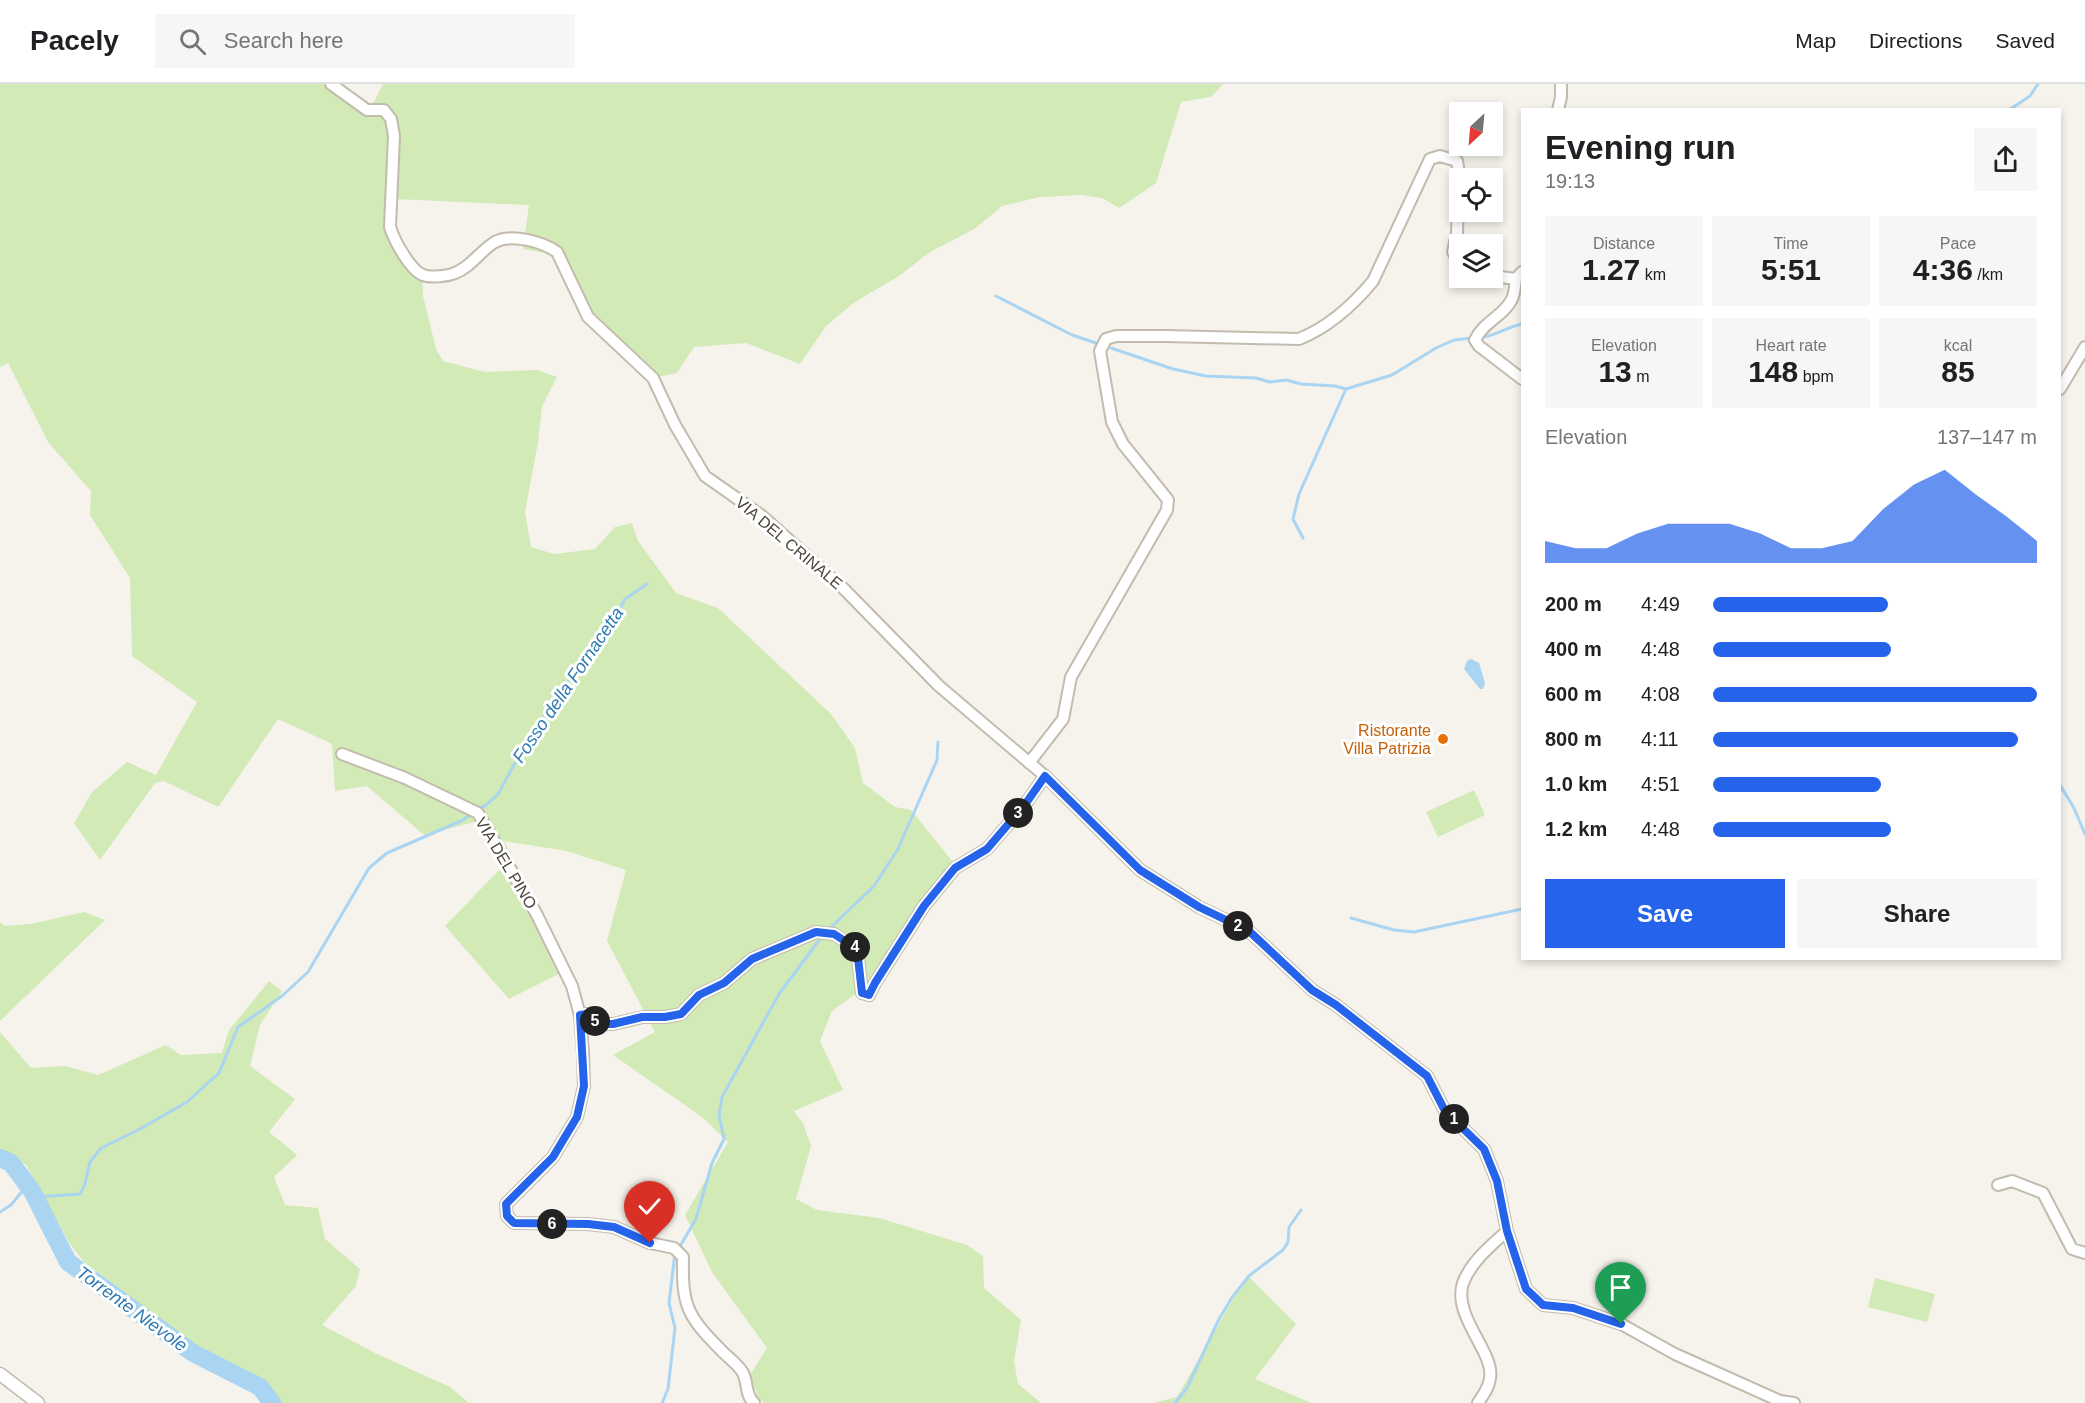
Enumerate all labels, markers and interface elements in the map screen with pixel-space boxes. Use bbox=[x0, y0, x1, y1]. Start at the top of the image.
search box bbox=[155, 14, 575, 68]
text: Pacely bbox=[30, 25, 119, 56]
icon: search bbox=[176, 25, 209, 58]
text: Search here bbox=[224, 28, 344, 53]
text: Map bbox=[1795, 29, 1836, 52]
text: Directions bbox=[1869, 29, 1962, 52]
text: Saved bbox=[1995, 29, 2055, 52]
north arrow bbox=[1449, 102, 1503, 156]
map controls bbox=[1449, 102, 1503, 288]
button: share bbox=[1974, 128, 2037, 191]
text: Evening run bbox=[1545, 129, 1736, 166]
button: locate bbox=[1449, 168, 1503, 222]
text: 19:13 bbox=[1545, 170, 1595, 192]
button: layers bbox=[1449, 234, 1503, 288]
text: Distance bbox=[1593, 235, 1655, 252]
text: Time bbox=[1774, 235, 1808, 252]
text: Pace bbox=[1940, 235, 1976, 252]
text: 1.27 bbox=[1582, 253, 1640, 286]
text: 5:51 bbox=[1761, 253, 1821, 286]
text: 4:36 bbox=[1913, 253, 1973, 286]
text: km bbox=[1640, 266, 1666, 283]
text: /km bbox=[1973, 266, 2003, 283]
text: Elevation bbox=[1591, 337, 1657, 354]
text: Heart rate bbox=[1755, 337, 1827, 354]
text: kcal bbox=[1944, 337, 1972, 354]
text: 13 bbox=[1598, 355, 1632, 388]
text: 148 bbox=[1748, 355, 1798, 388]
text: 85 bbox=[1941, 355, 1975, 388]
text: m bbox=[1632, 368, 1650, 385]
text: bpm bbox=[1798, 368, 1834, 385]
text: Elevation bbox=[1545, 426, 1627, 448]
text: 137–147 m bbox=[1937, 426, 2037, 448]
street label: VIA DEL CRINALE bbox=[732, 494, 846, 592]
text: 200 m bbox=[1545, 593, 1602, 615]
text: 4:49 bbox=[1641, 593, 1680, 615]
water label: Fosso della Fornacetta bbox=[509, 604, 627, 766]
text: 400 m bbox=[1545, 638, 1602, 660]
text: 4:48 bbox=[1641, 638, 1680, 660]
text: 600 m bbox=[1545, 683, 1602, 705]
text: 4:08 bbox=[1641, 683, 1680, 705]
place label: Ristorante Villa Patrizia bbox=[1343, 722, 1431, 757]
text: 800 m bbox=[1545, 728, 1602, 750]
text: 4:11 bbox=[1641, 728, 1678, 750]
marker: Ristorante Villa Patrizia bbox=[1436, 732, 1450, 746]
text: 1.0 km bbox=[1545, 773, 1607, 795]
text: 4:51 bbox=[1641, 773, 1680, 795]
pin: 3 bbox=[1003, 798, 1033, 828]
text: 3 bbox=[1014, 804, 1022, 821]
street label: VIA DEL PINO bbox=[472, 814, 540, 912]
text: 1.2 km bbox=[1545, 818, 1607, 840]
text: 4:48 bbox=[1641, 818, 1680, 840]
button: Save bbox=[1545, 879, 1785, 948]
button: Share bbox=[1797, 879, 2037, 948]
pin: 2 bbox=[1223, 911, 1253, 941]
text: 2 bbox=[1234, 917, 1242, 934]
pin: 4 bbox=[840, 932, 870, 962]
text: 4 bbox=[851, 938, 859, 955]
pin: 5 bbox=[580, 1006, 610, 1036]
text: 5 bbox=[591, 1012, 599, 1029]
pin: 1 bbox=[1439, 1104, 1469, 1134]
text: 1 bbox=[1450, 1110, 1458, 1127]
pin bbox=[624, 1181, 675, 1243]
icon: check bbox=[633, 1190, 666, 1223]
pin: 6 bbox=[537, 1209, 567, 1239]
text: 6 bbox=[548, 1215, 556, 1232]
water label: Torrente Nievole bbox=[73, 1262, 191, 1356]
pin bbox=[1595, 1262, 1646, 1324]
icon: arrive bbox=[1604, 1271, 1637, 1304]

